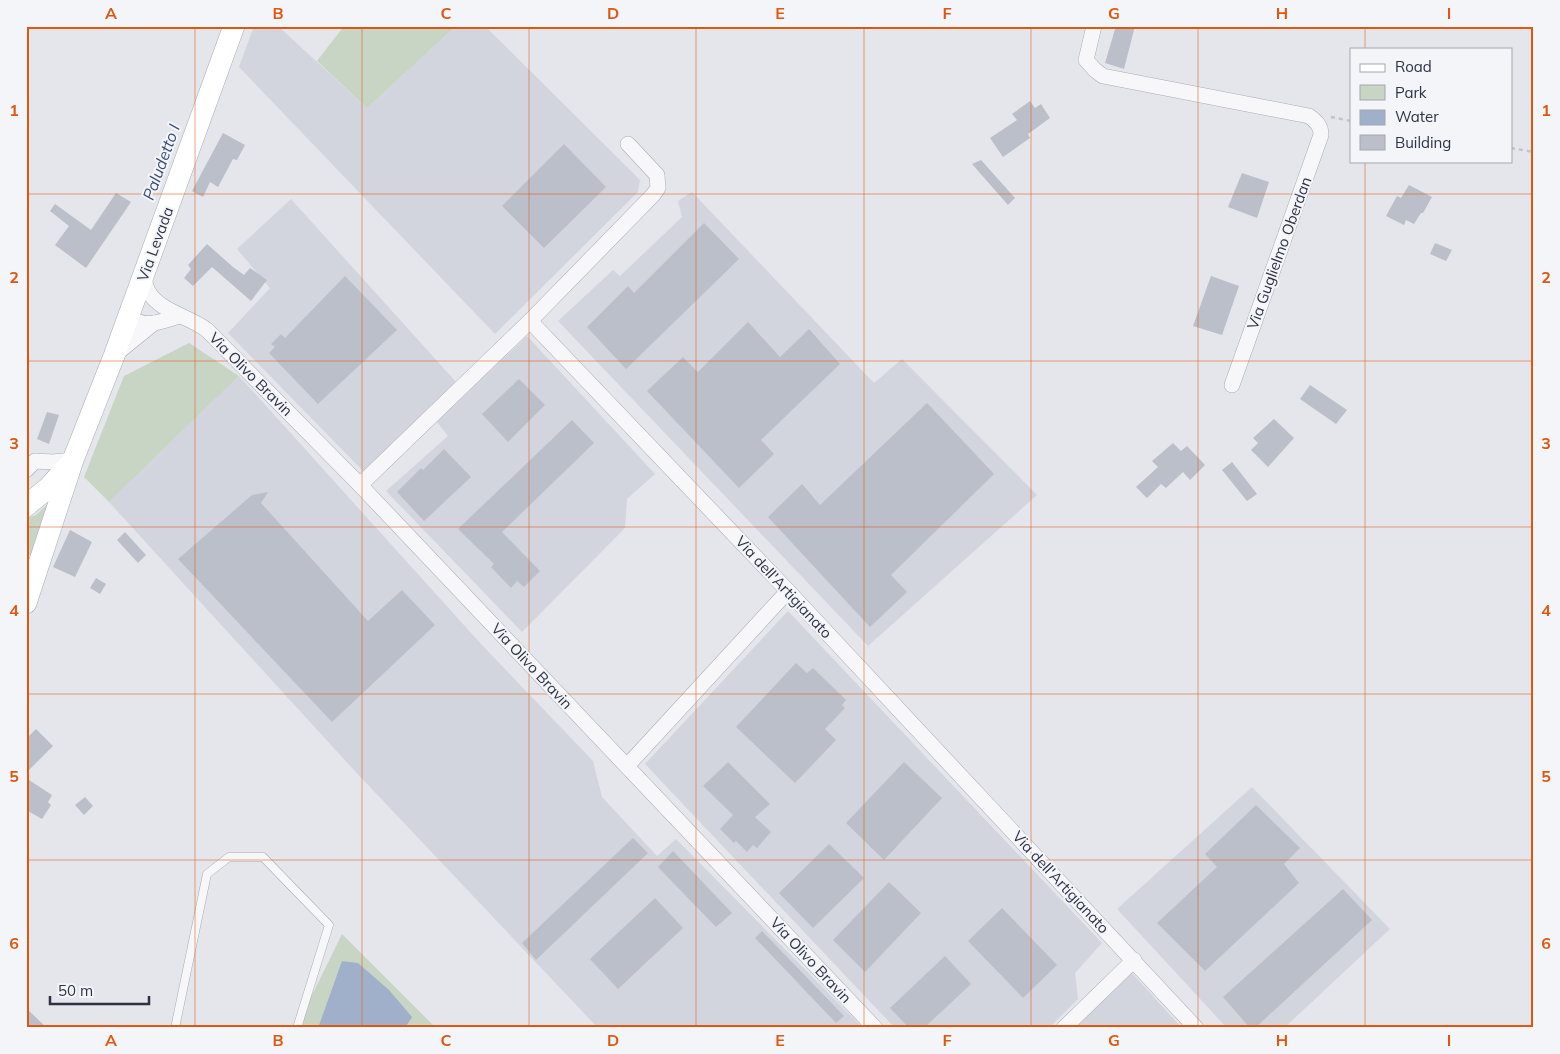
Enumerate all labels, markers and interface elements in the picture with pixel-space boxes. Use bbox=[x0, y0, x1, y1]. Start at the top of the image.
text: A bbox=[105, 3, 117, 23]
text: B bbox=[272, 3, 284, 23]
text: C bbox=[441, 3, 452, 23]
text: D bbox=[607, 3, 619, 23]
text: E bbox=[775, 3, 785, 23]
text: F bbox=[942, 3, 952, 23]
text: G bbox=[1108, 3, 1120, 23]
text: H bbox=[1276, 3, 1288, 23]
text: I bbox=[1447, 3, 1451, 23]
legend bbox=[1350, 48, 1512, 162]
text: Road bbox=[1395, 57, 1432, 76]
text: Park bbox=[1395, 83, 1427, 102]
text: 1 bbox=[9, 100, 19, 120]
text: 1 bbox=[1541, 100, 1551, 120]
text: Water bbox=[1395, 107, 1439, 126]
water label: Paludetto I bbox=[138, 121, 184, 203]
text: Building bbox=[1395, 133, 1451, 152]
street label: Via Guglielmo Oberdan bbox=[1243, 174, 1315, 332]
street label: Via Levada bbox=[133, 204, 177, 284]
text: 2 bbox=[9, 267, 19, 287]
text: 2 bbox=[1541, 267, 1551, 287]
street label: Via Olivo Bravin bbox=[205, 328, 297, 420]
text: 3 bbox=[9, 433, 19, 453]
text: 3 bbox=[1541, 433, 1551, 453]
street label: Via dell'Artigianato bbox=[732, 532, 836, 642]
text: 4 bbox=[9, 600, 19, 620]
text: 4 bbox=[1541, 600, 1551, 620]
street label: Via Olivo Bravin bbox=[487, 619, 577, 713]
text: 5 bbox=[9, 766, 19, 786]
text: 5 bbox=[1541, 766, 1551, 786]
street label: Via dell'Artigianato bbox=[1009, 827, 1113, 937]
street label: Via Olivo Bravin bbox=[766, 913, 856, 1007]
text: 6 bbox=[9, 933, 19, 953]
text: 6 bbox=[1541, 933, 1551, 953]
scale bar bbox=[50, 974, 149, 1006]
text: 50 m bbox=[58, 981, 93, 1000]
text: A bbox=[105, 1030, 117, 1050]
text: B bbox=[272, 1030, 284, 1050]
text: C bbox=[441, 1030, 452, 1050]
text: D bbox=[607, 1030, 619, 1050]
text: E bbox=[775, 1030, 785, 1050]
text: F bbox=[942, 1030, 952, 1050]
text: G bbox=[1108, 1030, 1120, 1050]
text: H bbox=[1276, 1030, 1288, 1050]
text: I bbox=[1447, 1030, 1451, 1050]

